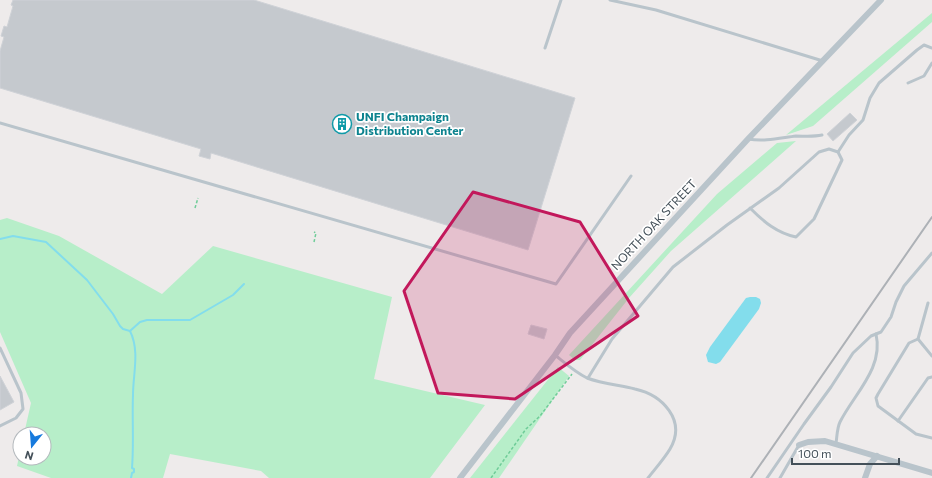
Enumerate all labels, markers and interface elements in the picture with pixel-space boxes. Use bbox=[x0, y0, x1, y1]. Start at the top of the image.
place label: UNFI Champaign Distribution Center bbox=[356, 109, 464, 137]
building icon: UNFI Champaign Distribution Center bbox=[331, 113, 353, 135]
street label: NORTH OAK STREET bbox=[608, 176, 699, 272]
north arrow bbox=[12, 426, 52, 466]
scale bar bbox=[792, 440, 899, 466]
text: 100 m bbox=[798, 446, 832, 460]
text: N bbox=[23, 449, 35, 463]

